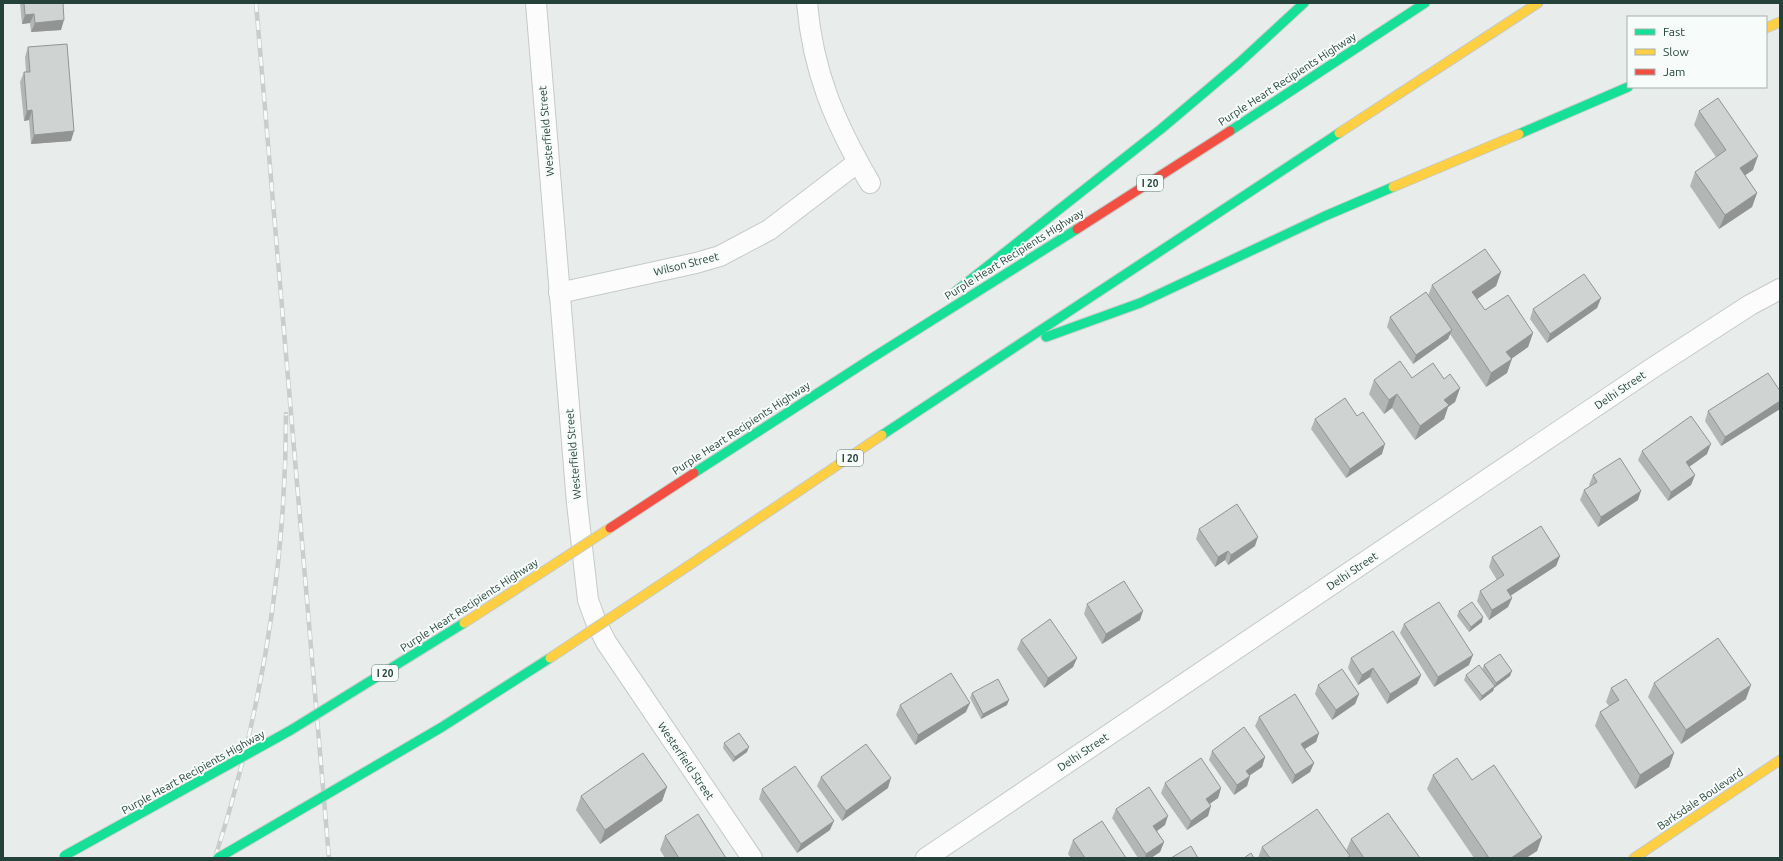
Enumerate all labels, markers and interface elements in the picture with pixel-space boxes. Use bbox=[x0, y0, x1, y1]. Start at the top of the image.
legend bbox=[1627, 16, 1767, 88]
text: Fast bbox=[1663, 25, 1685, 38]
street label: Purple Heart Recipients Highway bbox=[1216, 30, 1359, 128]
text: Slow bbox=[1663, 45, 1689, 58]
text: Jam bbox=[1663, 65, 1685, 78]
street label: Westerfield Street bbox=[536, 85, 556, 177]
road number: I 20 bbox=[1137, 175, 1163, 191]
street label: Purple Heart Recipients Highway bbox=[942, 206, 1086, 302]
street label: Wilson Street bbox=[652, 250, 720, 278]
street label: Delhi Street bbox=[1592, 368, 1648, 411]
street label: Purple Heart Recipients Highway bbox=[670, 379, 813, 477]
street label: Westerfield Street bbox=[563, 408, 583, 500]
road number: I 20 bbox=[837, 450, 863, 466]
street label: Delhi Street bbox=[1324, 549, 1380, 592]
street label: Purple Heart Recipients Highway bbox=[398, 556, 541, 654]
road number: I 20 bbox=[372, 665, 398, 681]
street label: Westerfield Street bbox=[656, 720, 717, 803]
street label: Purple Heart Recipients Highway bbox=[119, 727, 267, 816]
street label: Delhi Street bbox=[1055, 730, 1111, 773]
street label: Barksdale Boulevard bbox=[1655, 766, 1745, 832]

